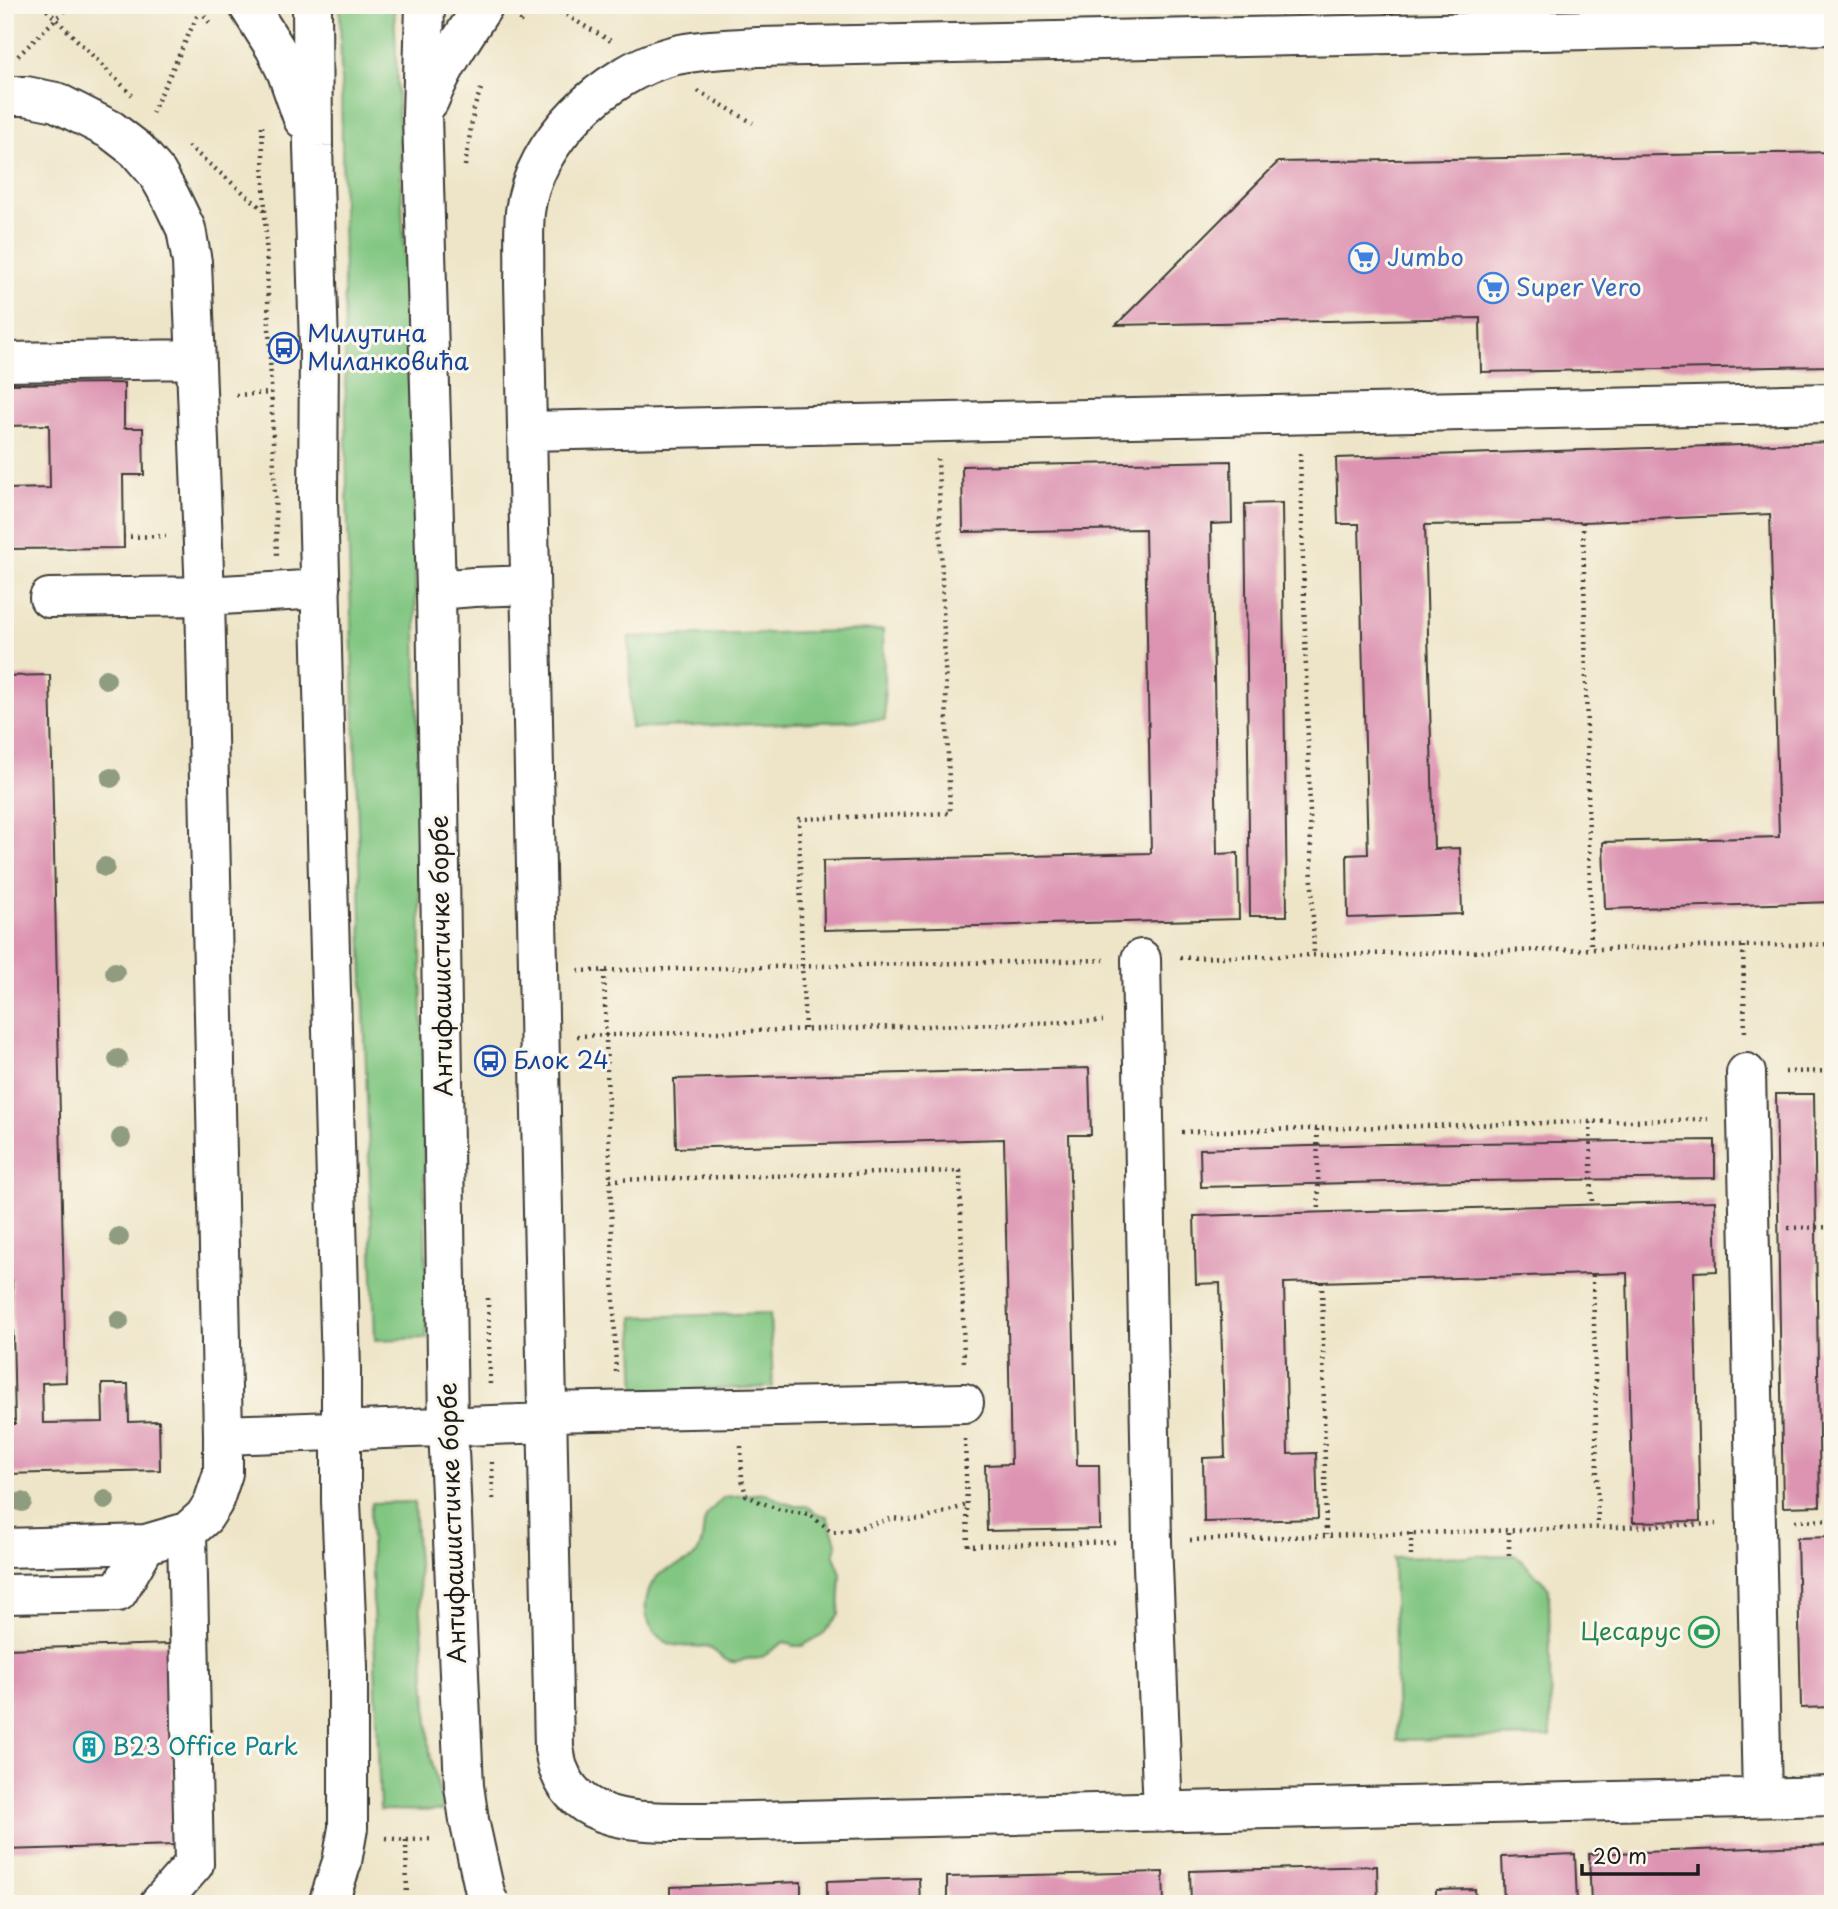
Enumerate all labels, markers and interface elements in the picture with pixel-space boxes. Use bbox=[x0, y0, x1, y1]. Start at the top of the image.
place label: Jumbo bbox=[1387, 238, 1464, 274]
supermarket icon: Jumbo bbox=[1347, 241, 1381, 275]
place label: Super Vero bbox=[1516, 268, 1642, 304]
supermarket icon: Super Vero bbox=[1476, 271, 1510, 305]
place label: Милутина Миланковића bbox=[307, 314, 469, 378]
bus stop icon: Милутина Миланковића bbox=[267, 331, 301, 365]
street label: Антифашистичке борбе bbox=[420, 815, 460, 1097]
place label: Блок 24 bbox=[513, 1041, 609, 1077]
bus stop icon: Блок 24 bbox=[473, 1044, 507, 1078]
street label: Антифашистичке борбе bbox=[428, 1382, 474, 1664]
place label: Цесарус bbox=[1580, 1612, 1681, 1648]
sports icon: Цесарус bbox=[1687, 1615, 1721, 1649]
place label: B23 Office Park bbox=[112, 1727, 298, 1763]
building icon: B23 Office Park bbox=[72, 1730, 106, 1764]
scale bar bbox=[1582, 1832, 1698, 1876]
text: 20 m bbox=[1593, 1839, 1647, 1871]

